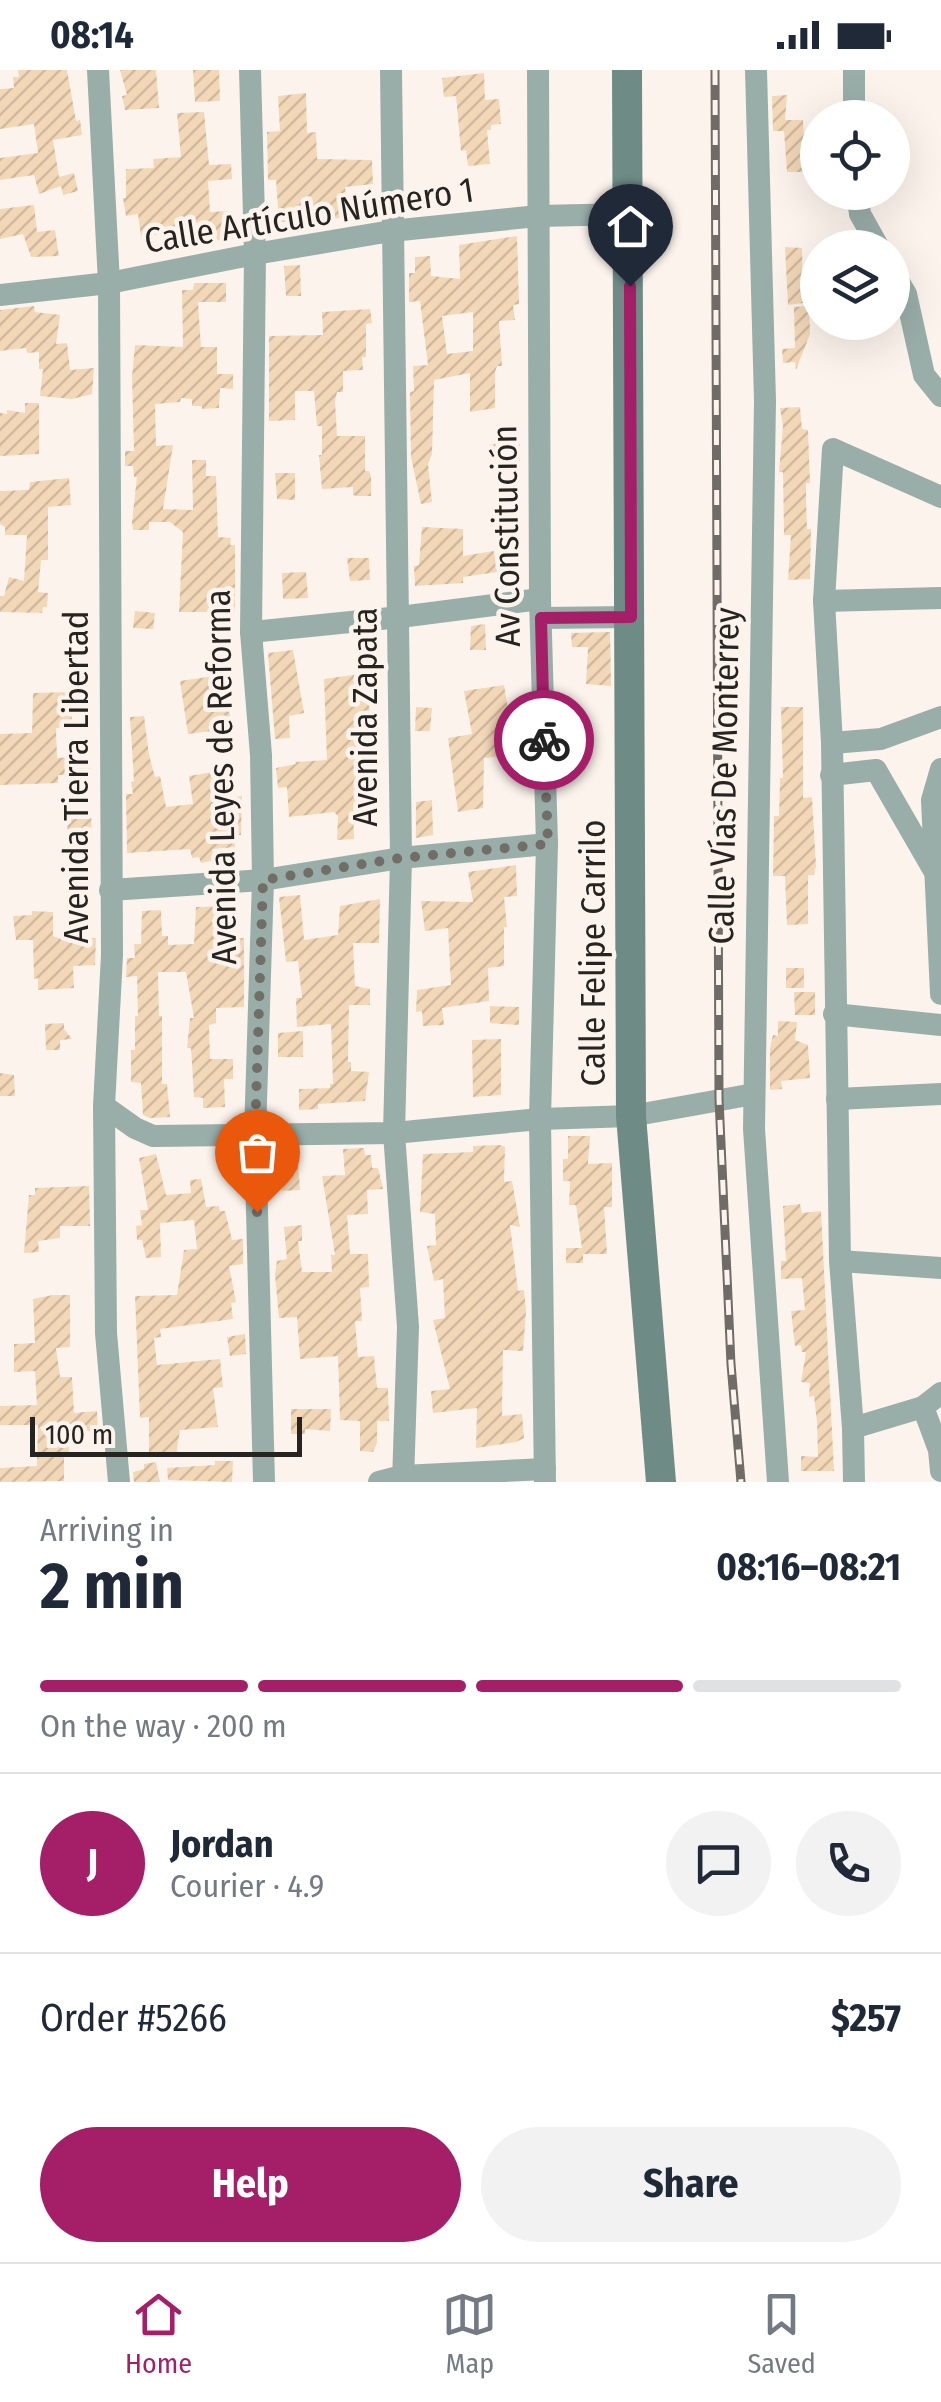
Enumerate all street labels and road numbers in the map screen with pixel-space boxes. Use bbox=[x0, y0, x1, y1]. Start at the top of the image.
street label: Calle Artículo Número 1 bbox=[141, 168, 477, 262]
street label: Av Constitución bbox=[483, 425, 529, 647]
street label: Avenida Leyes de Reforma bbox=[197, 589, 245, 965]
street label: Avenida Zapata bbox=[344, 607, 386, 827]
street label: Calle Vías De Monterrey bbox=[700, 607, 748, 945]
street label: Avenida Tierra Libertad bbox=[55, 610, 97, 944]
street label: Calle Felipe Carrilo bbox=[572, 820, 614, 1086]

